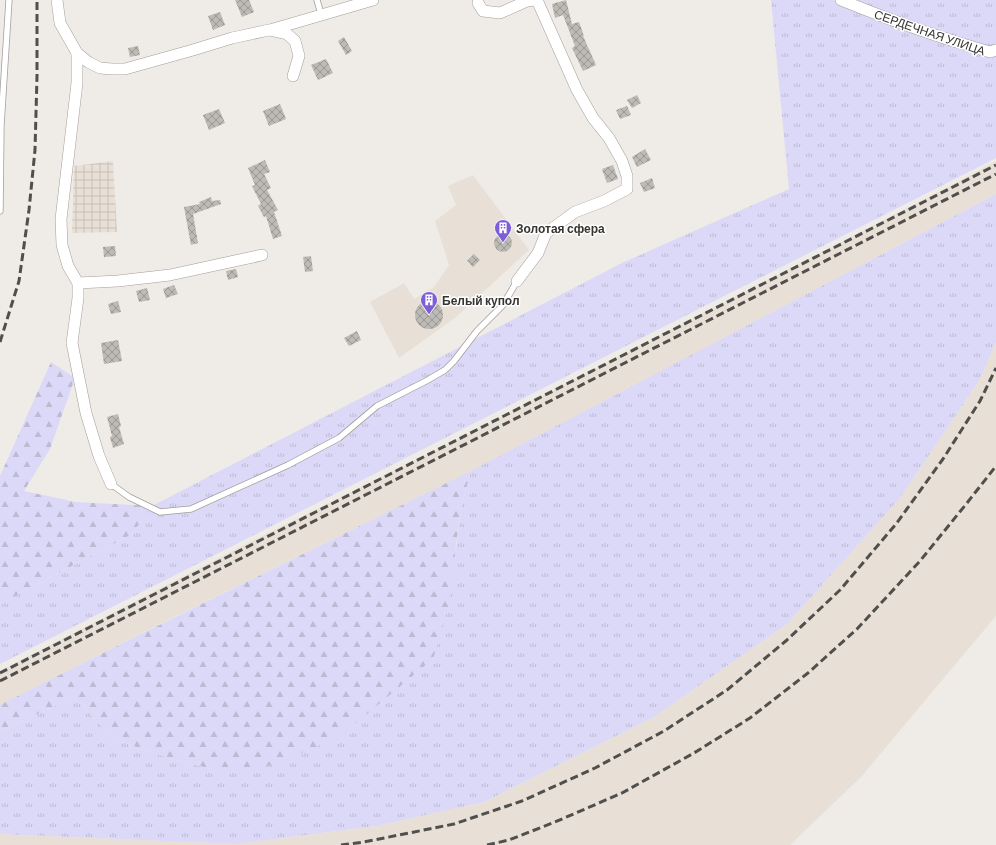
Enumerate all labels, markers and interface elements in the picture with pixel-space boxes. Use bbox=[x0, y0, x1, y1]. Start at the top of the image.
street label: СЕРДЕЧНАЯ УЛИЦА bbox=[872, 6, 987, 59]
building icon: Золотая сфера bbox=[493, 218, 513, 243]
place label: Золотая сфера bbox=[516, 221, 605, 236]
building icon: Белый купол bbox=[419, 290, 439, 315]
place label: Белый купол bbox=[442, 293, 520, 308]

